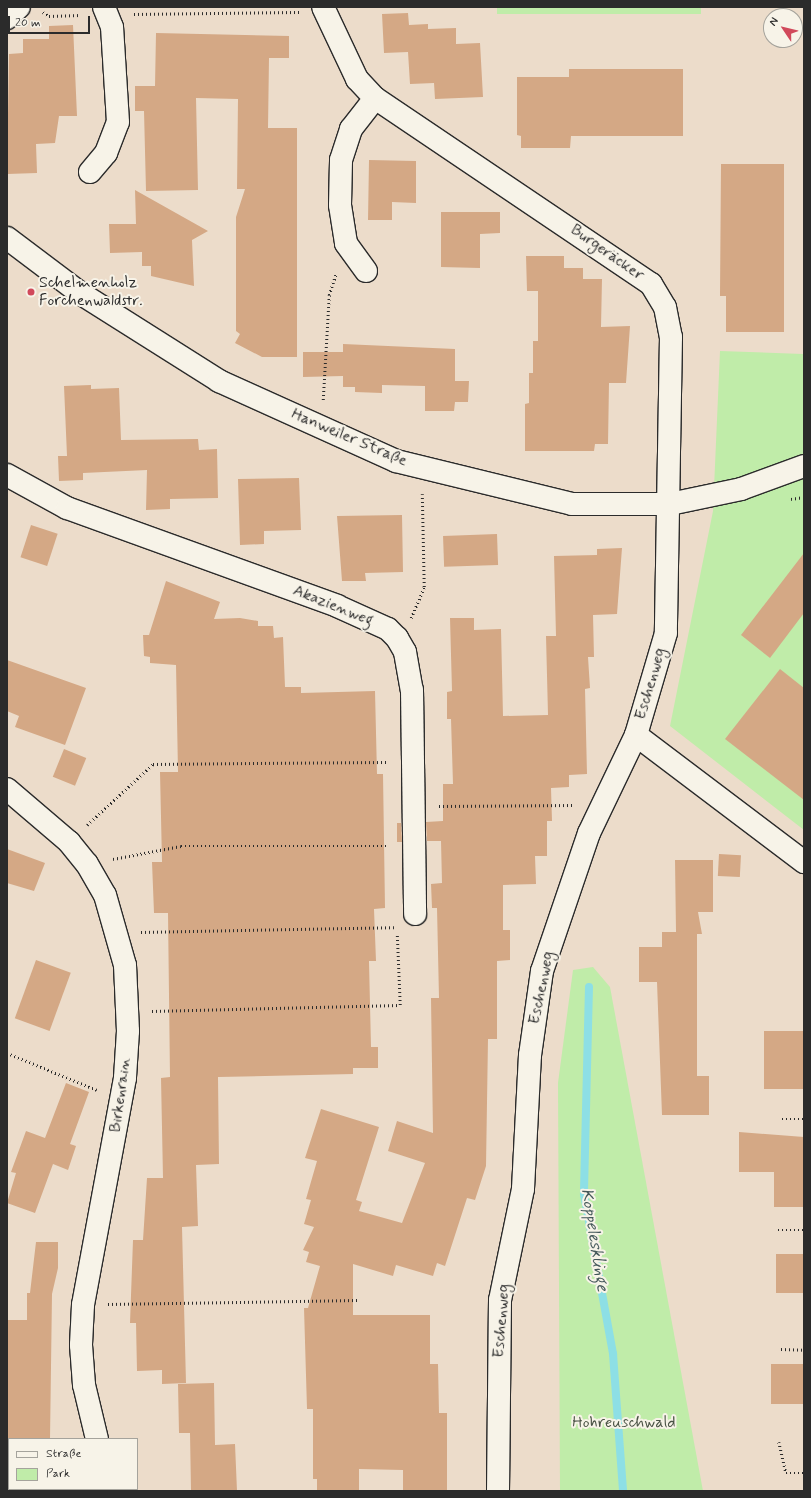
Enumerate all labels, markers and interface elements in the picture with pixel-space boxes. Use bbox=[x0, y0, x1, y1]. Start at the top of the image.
scale bar bbox=[10, 8, 92, 34]
north arrow bbox=[763, 8, 803, 48]
text: 20 m bbox=[15, 15, 41, 31]
text: N bbox=[766, 15, 782, 29]
street label: Burgeräcker bbox=[566, 221, 648, 285]
place label: Schelmenholz Forchenwaldstr. bbox=[39, 273, 143, 311]
marker: Schelmenholz Forchenwaldstr. bbox=[26, 287, 36, 297]
street label: Hanweiler Straße bbox=[289, 405, 409, 471]
street label: Akazienweg bbox=[290, 581, 376, 631]
street label: Eschenweg bbox=[632, 646, 670, 722]
street label: Eschenweg bbox=[526, 950, 558, 1026]
street label: Birkenrain bbox=[106, 1056, 136, 1134]
water label: Koppelesklinge bbox=[576, 1187, 612, 1293]
street label: Eschenweg bbox=[490, 1283, 514, 1359]
park label: Hohreuschwald bbox=[572, 1413, 676, 1433]
legend bbox=[8, 1438, 138, 1490]
text: Straße bbox=[46, 1446, 81, 1462]
text: Park bbox=[46, 1466, 70, 1482]

